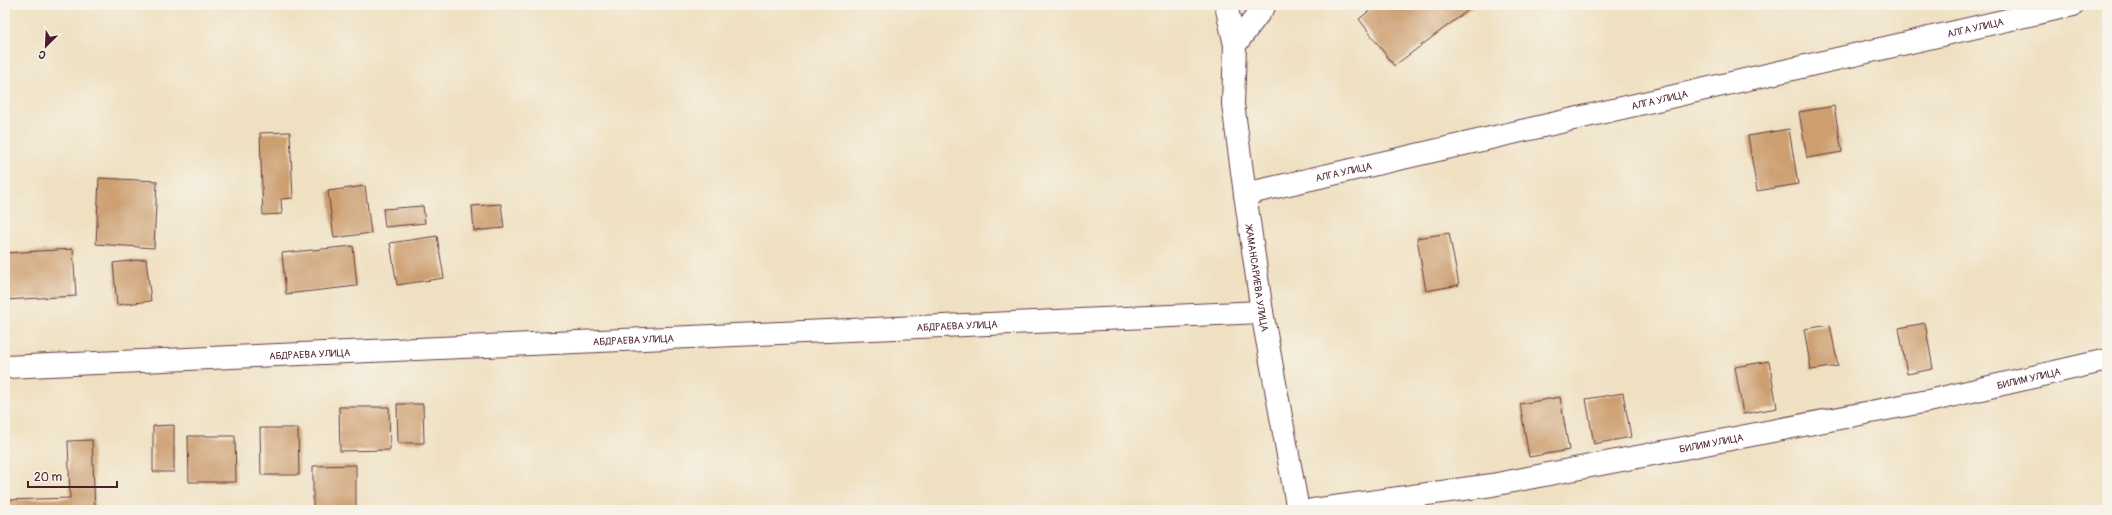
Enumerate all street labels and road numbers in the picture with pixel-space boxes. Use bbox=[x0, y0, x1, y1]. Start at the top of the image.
street label: АЛГА УЛИЦА bbox=[1946, 16, 2005, 41]
street label: АЛГА УЛИЦА bbox=[1630, 88, 1689, 113]
street label: АЛГА УЛИЦА bbox=[1314, 160, 1374, 185]
street label: ЖАМАНСАРИЕВА УЛИЦА bbox=[1242, 222, 1271, 333]
street label: АБДРАЕВА УЛИЦА bbox=[916, 319, 998, 334]
street label: АБДРАЕВА УЛИЦА bbox=[593, 333, 675, 348]
street label: АБДРАЕВА УЛИЦА bbox=[269, 347, 351, 362]
street label: БИЛИМ УЛИЦА bbox=[1996, 366, 2062, 392]
street label: БИЛИМ УЛИЦА bbox=[1678, 432, 1745, 456]

